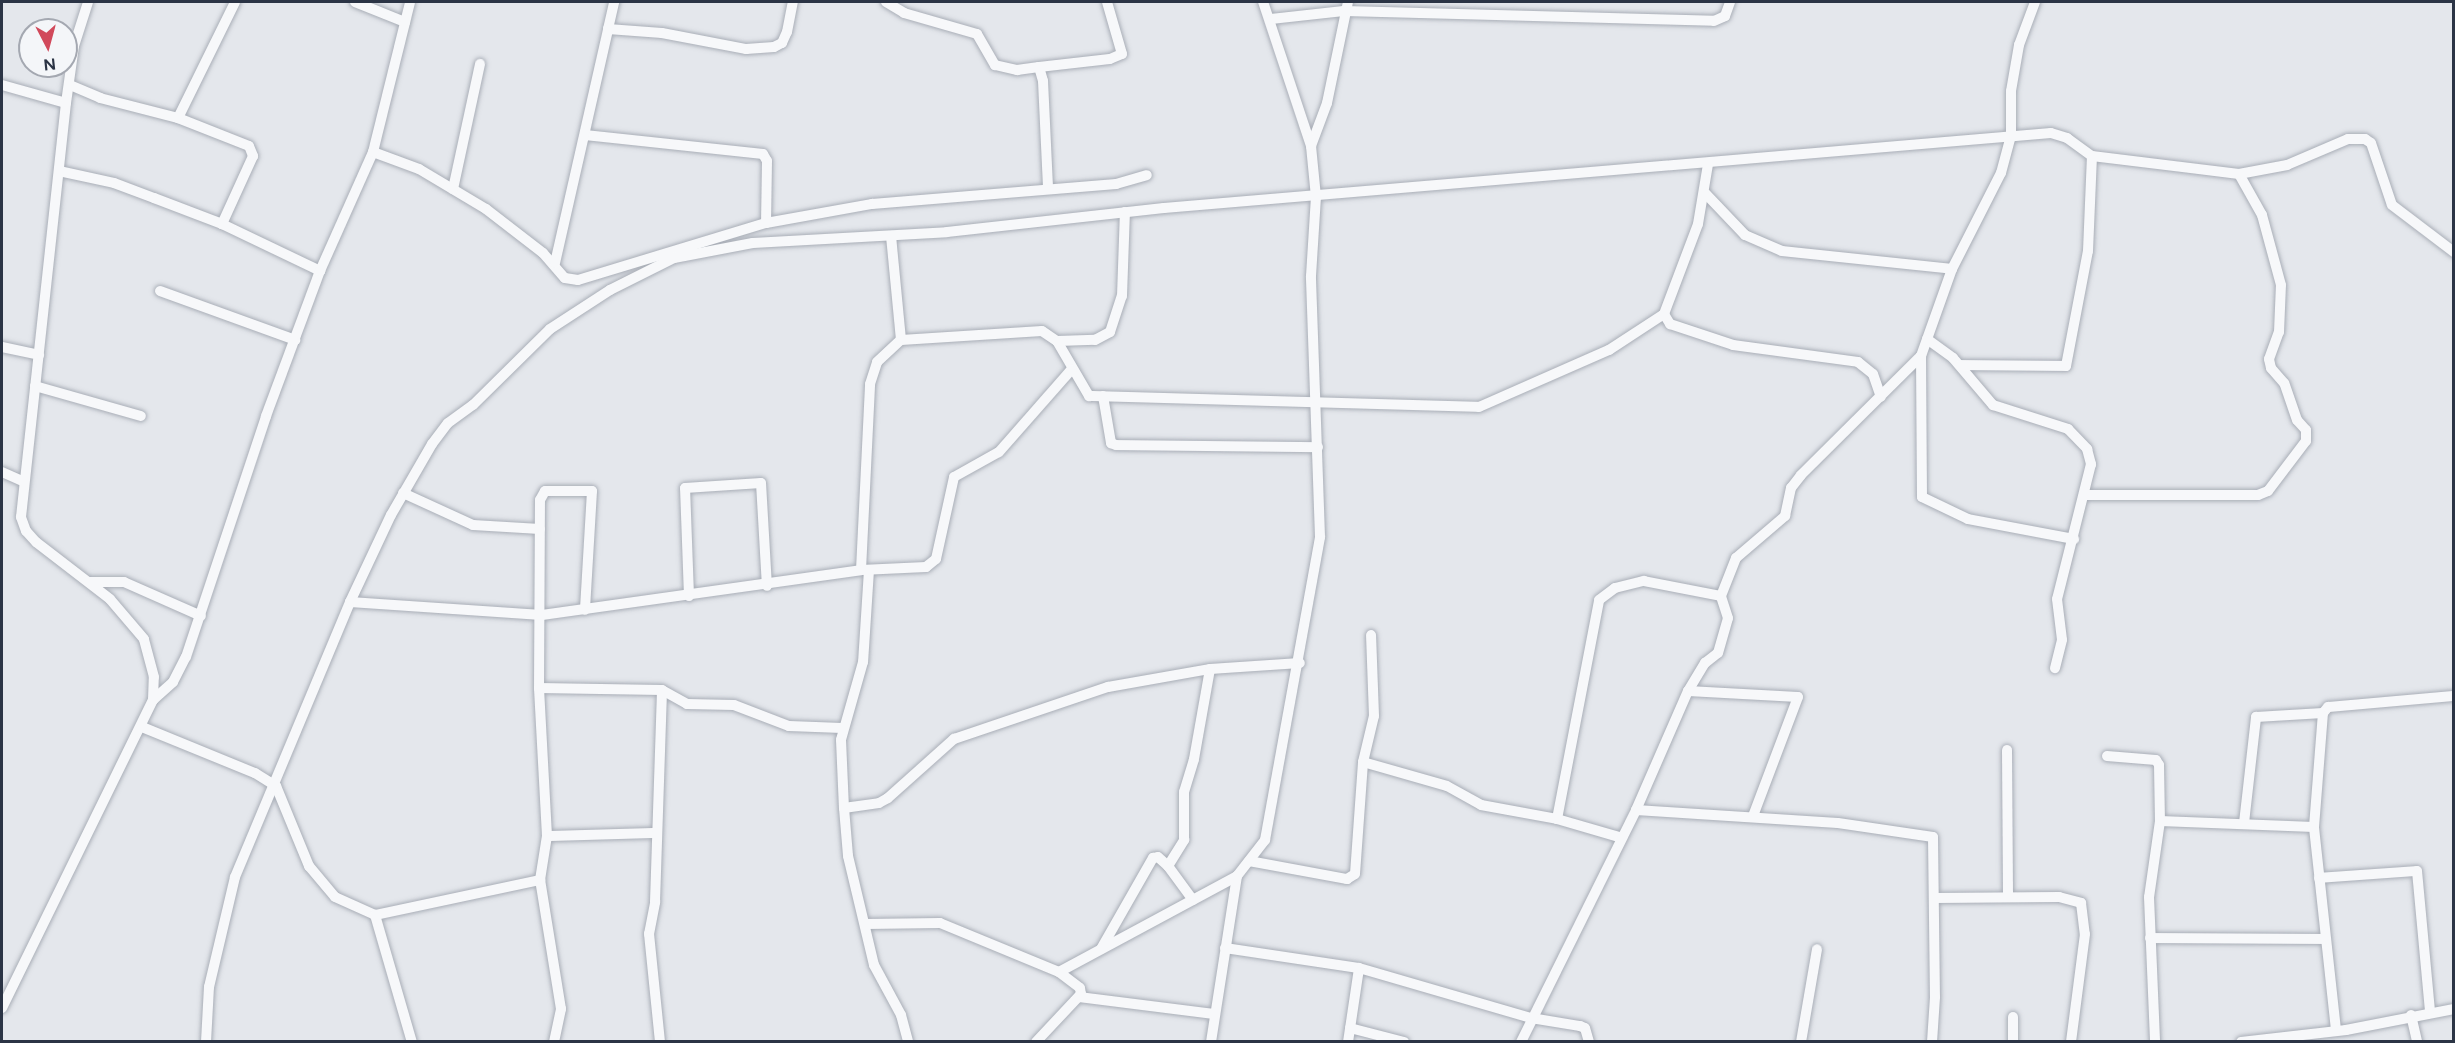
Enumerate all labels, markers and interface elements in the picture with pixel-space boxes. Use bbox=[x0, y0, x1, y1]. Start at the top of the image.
north arrow bbox=[18, 18, 78, 78]
text: N bbox=[43, 54, 57, 75]

